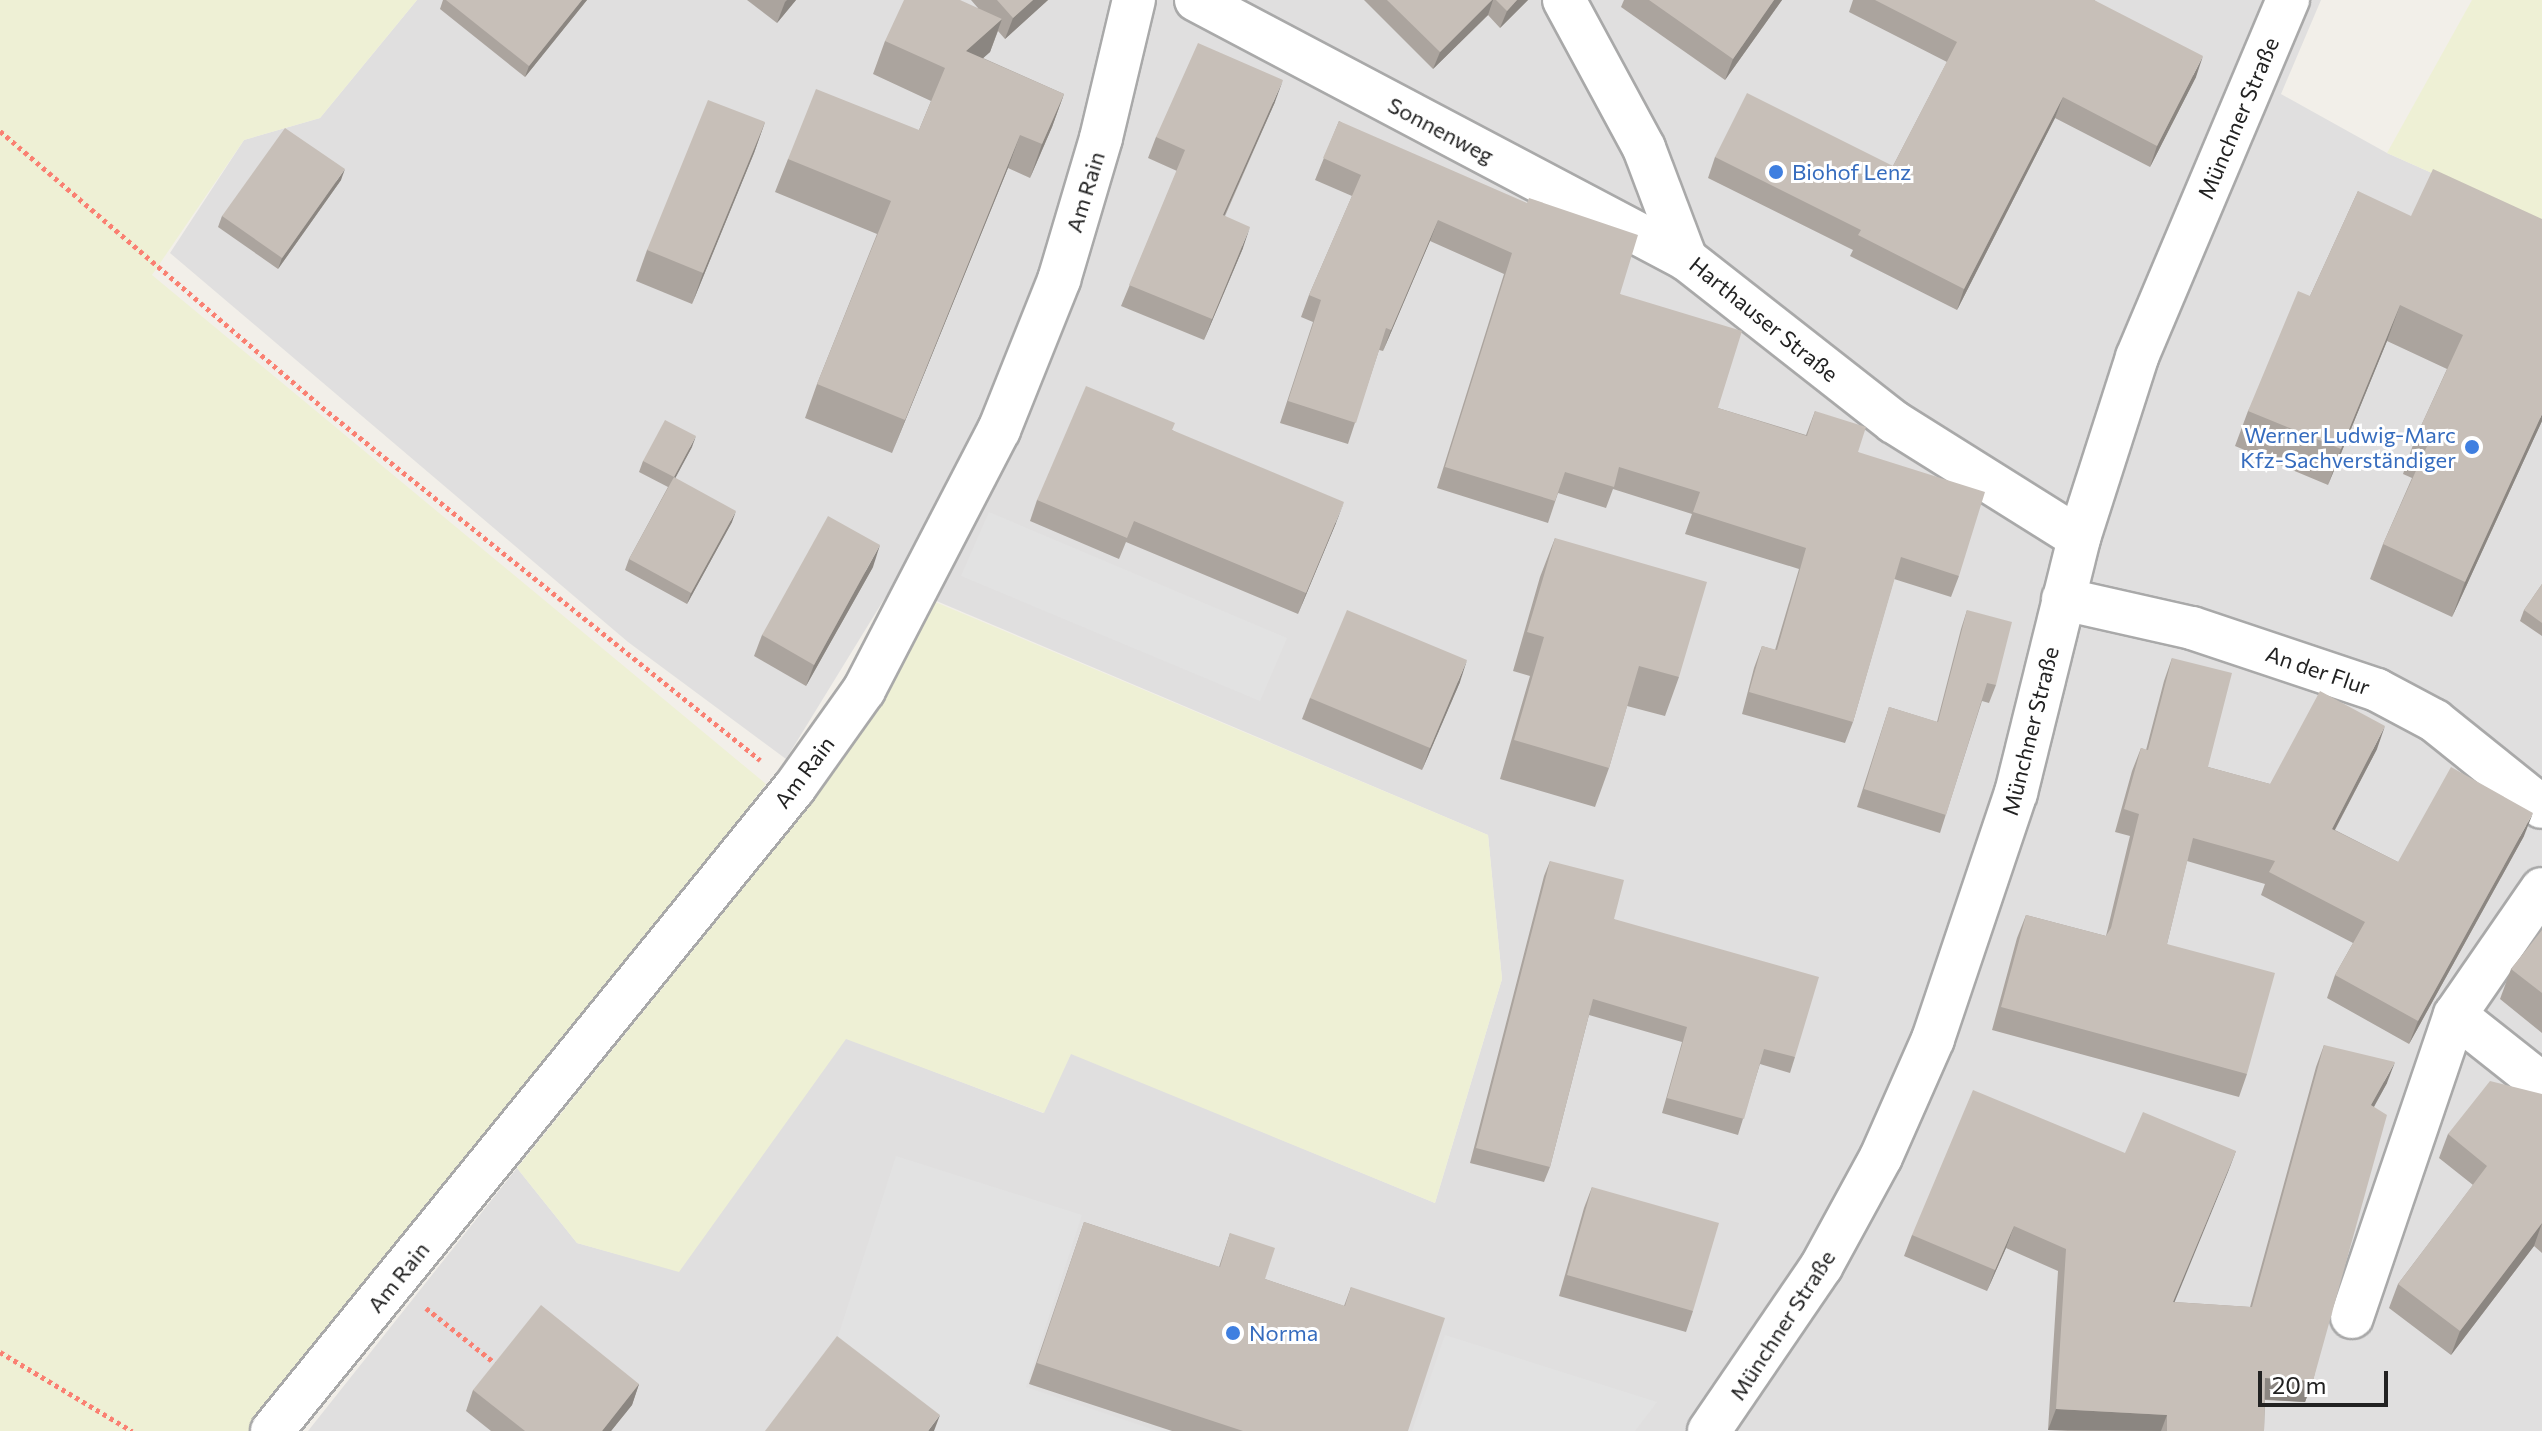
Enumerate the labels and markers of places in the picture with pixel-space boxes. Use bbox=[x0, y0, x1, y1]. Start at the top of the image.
place label: Biohof Lenz bbox=[1792, 159, 1911, 185]
marker: Biohof Lenz bbox=[1767, 163, 1785, 181]
place label: Werner Ludwig-Marc Kfz-Sachverständiger bbox=[2240, 421, 2456, 472]
marker: Werner Ludwig-Marc Kfz-Sachverständiger bbox=[2463, 438, 2481, 456]
place label: Norma bbox=[1249, 1320, 1318, 1346]
marker: Norma bbox=[1224, 1324, 1242, 1342]

